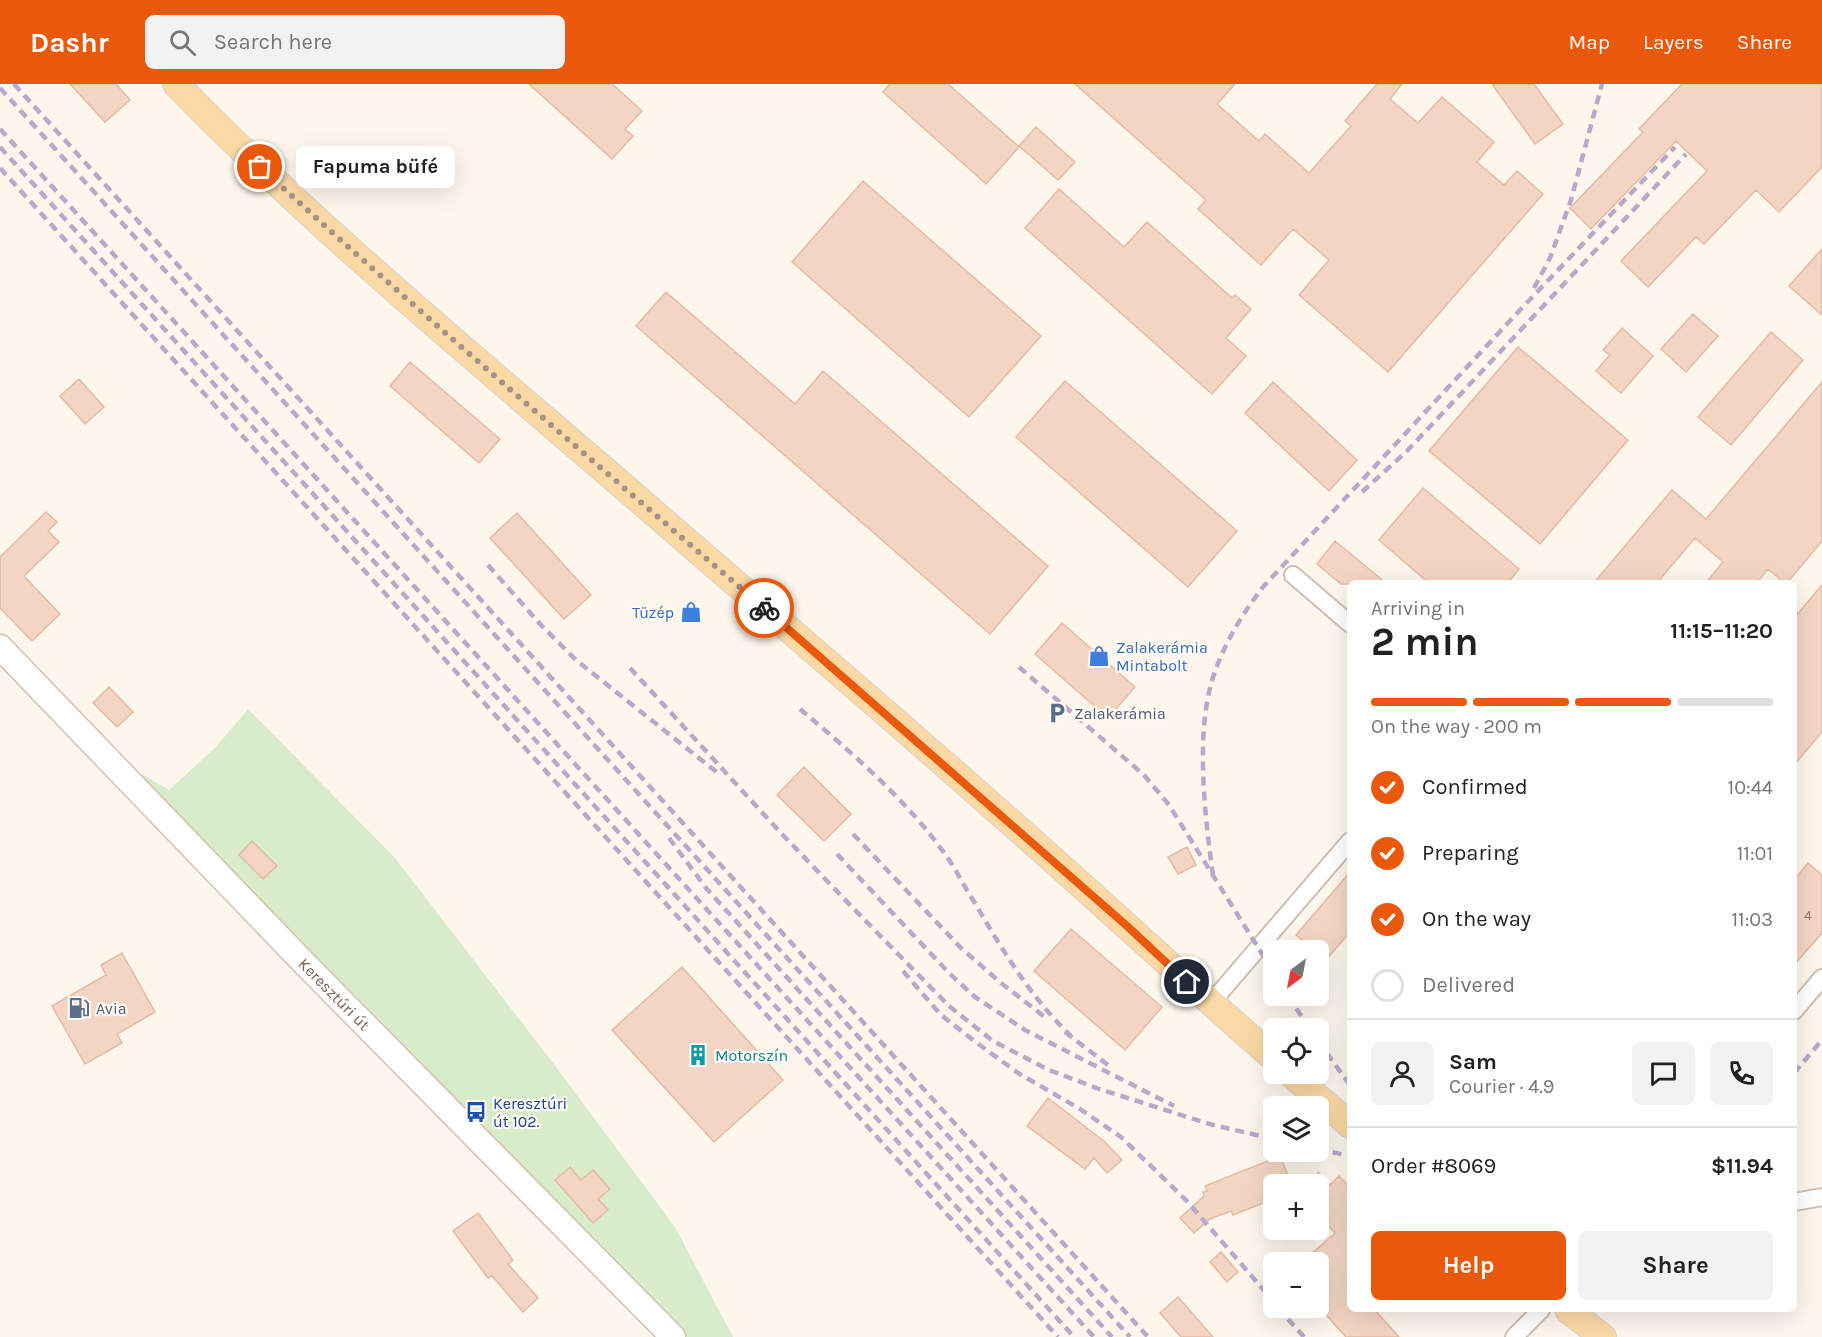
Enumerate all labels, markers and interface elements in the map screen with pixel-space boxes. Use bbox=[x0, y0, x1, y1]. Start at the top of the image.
search box bbox=[145, 15, 565, 69]
text: Dashr bbox=[30, 26, 109, 59]
icon: search bbox=[166, 26, 199, 59]
text: Search here bbox=[214, 29, 332, 55]
text: Map bbox=[1568, 30, 1610, 54]
text: Layers bbox=[1643, 30, 1704, 54]
text: Share bbox=[1737, 30, 1792, 54]
pin bbox=[234, 141, 285, 192]
callout: Fapuma büfé bbox=[296, 146, 455, 188]
icon: bag bbox=[243, 150, 276, 183]
text: Fapuma büfé bbox=[313, 155, 438, 178]
courier bbox=[734, 578, 794, 638]
icon: bike bbox=[748, 592, 781, 625]
text: Arriving in bbox=[1371, 597, 1465, 620]
shop icon: Tüzép bbox=[679, 600, 703, 624]
place label: Tüzép bbox=[632, 603, 674, 622]
text: 11:15–11:20 bbox=[1670, 618, 1773, 644]
text: 2 min bbox=[1371, 619, 1479, 665]
place label: Zalakerámia Mintabolt bbox=[1116, 638, 1208, 675]
shop icon: Zalakerámia Mintabolt bbox=[1087, 644, 1111, 668]
parking icon: Zalakerámia bbox=[1045, 701, 1069, 725]
place label: Zalakerámia bbox=[1074, 704, 1166, 723]
text: On the way · 200 m bbox=[1371, 715, 1542, 738]
icon: check bbox=[1371, 771, 1404, 804]
text: Confirmed bbox=[1422, 774, 1528, 800]
text: 10:44 bbox=[1728, 776, 1773, 799]
icon: check bbox=[1371, 837, 1404, 870]
text: Preparing bbox=[1422, 840, 1519, 866]
text: 11:01 bbox=[1737, 842, 1773, 865]
icon: check bbox=[1371, 903, 1404, 936]
text: On the way bbox=[1422, 906, 1531, 932]
house number: 4 bbox=[1804, 907, 1812, 924]
text: 11:03 bbox=[1731, 908, 1773, 931]
north arrow bbox=[1263, 940, 1329, 1006]
map controls bbox=[1263, 940, 1329, 1318]
street label: Keresztúri út bbox=[294, 954, 374, 1034]
pin bbox=[1161, 956, 1212, 1007]
icon: home bbox=[1170, 965, 1203, 998]
text: Delivered bbox=[1422, 972, 1515, 998]
fuel station icon: Avia bbox=[67, 996, 91, 1020]
place label: Avia bbox=[96, 999, 126, 1018]
button: locate bbox=[1263, 1018, 1329, 1084]
button: person bbox=[1371, 1042, 1434, 1105]
button: chat bbox=[1632, 1042, 1695, 1105]
button: phone bbox=[1710, 1042, 1773, 1105]
building icon: Motorszín bbox=[686, 1043, 710, 1067]
place label: Motorszín bbox=[715, 1046, 788, 1065]
text: Sam bbox=[1449, 1049, 1497, 1075]
text: Courier · 4.9 bbox=[1449, 1075, 1554, 1098]
place label: Keresztúri út 102. bbox=[493, 1094, 567, 1131]
button: layers bbox=[1263, 1096, 1329, 1162]
bus stop icon: Keresztúri út 102. bbox=[464, 1100, 488, 1124]
text: Order #8069 bbox=[1371, 1153, 1496, 1179]
text: $11.94 bbox=[1711, 1153, 1773, 1179]
button: + bbox=[1263, 1174, 1329, 1240]
button: Help bbox=[1371, 1231, 1566, 1300]
button: Share bbox=[1578, 1231, 1773, 1300]
button: − bbox=[1263, 1252, 1329, 1318]

